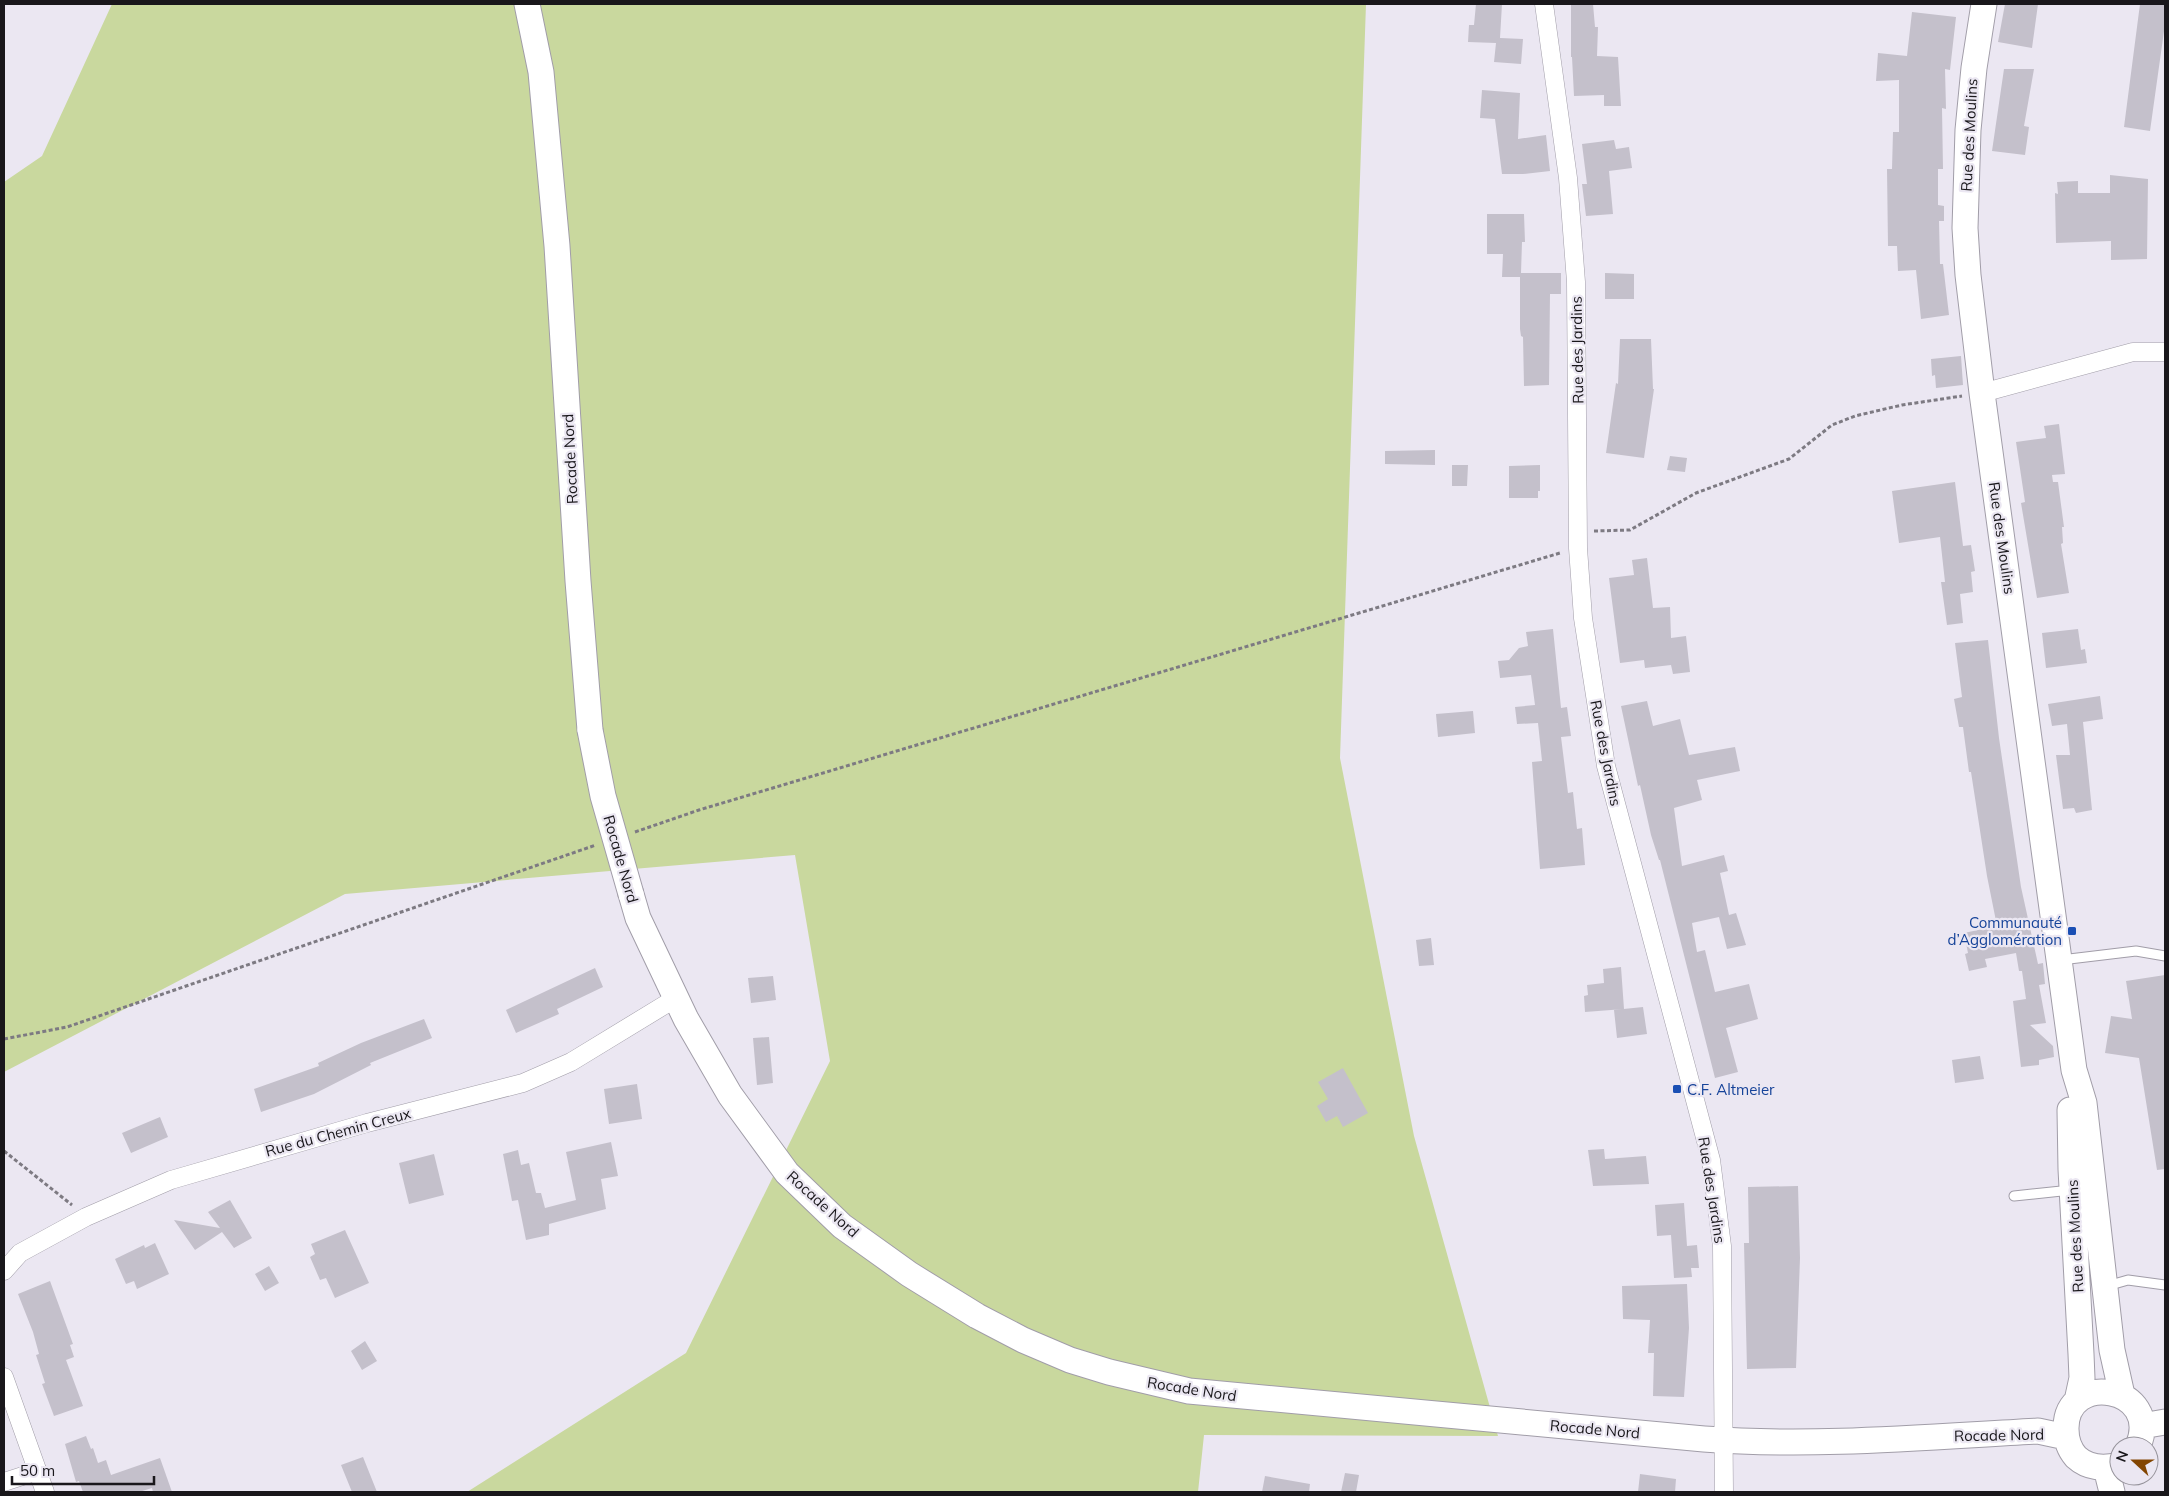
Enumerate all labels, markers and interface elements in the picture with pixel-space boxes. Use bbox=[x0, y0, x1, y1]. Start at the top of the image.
street label: Rue des Moulins bbox=[1957, 78, 1981, 192]
street label: Rue des Jardins bbox=[1567, 296, 1587, 404]
street label: Rocade Nord bbox=[558, 413, 582, 505]
street label: Rue des Moulins bbox=[1985, 481, 2019, 595]
street label: Rue des Jardins bbox=[1586, 698, 1626, 808]
street label: Rocade Nord bbox=[599, 813, 643, 905]
place label: Communauté d’Agglomération bbox=[1947, 913, 2062, 949]
marker: Communauté d’Agglomération bbox=[2066, 925, 2078, 937]
place label: C.F. Altmeier bbox=[1687, 1080, 1775, 1099]
marker: C.F. Altmeier bbox=[1671, 1083, 1683, 1095]
street label: Rue du Chemin Creux bbox=[263, 1103, 413, 1161]
street label: Rue des Jardins bbox=[1694, 1135, 1730, 1245]
street label: Rocade Nord bbox=[783, 1167, 863, 1241]
street label: Rue des Moulins bbox=[2063, 1179, 2087, 1293]
street label: Rocade Nord bbox=[1146, 1373, 1238, 1405]
street label: Rocade Nord bbox=[1549, 1416, 1641, 1442]
street label: Rocade Nord bbox=[1954, 1425, 2044, 1445]
north arrow bbox=[2109, 1436, 2159, 1486]
text: N bbox=[2112, 1448, 2132, 1465]
scale bar bbox=[12, 1454, 155, 1486]
text: 50 m bbox=[20, 1461, 55, 1480]

